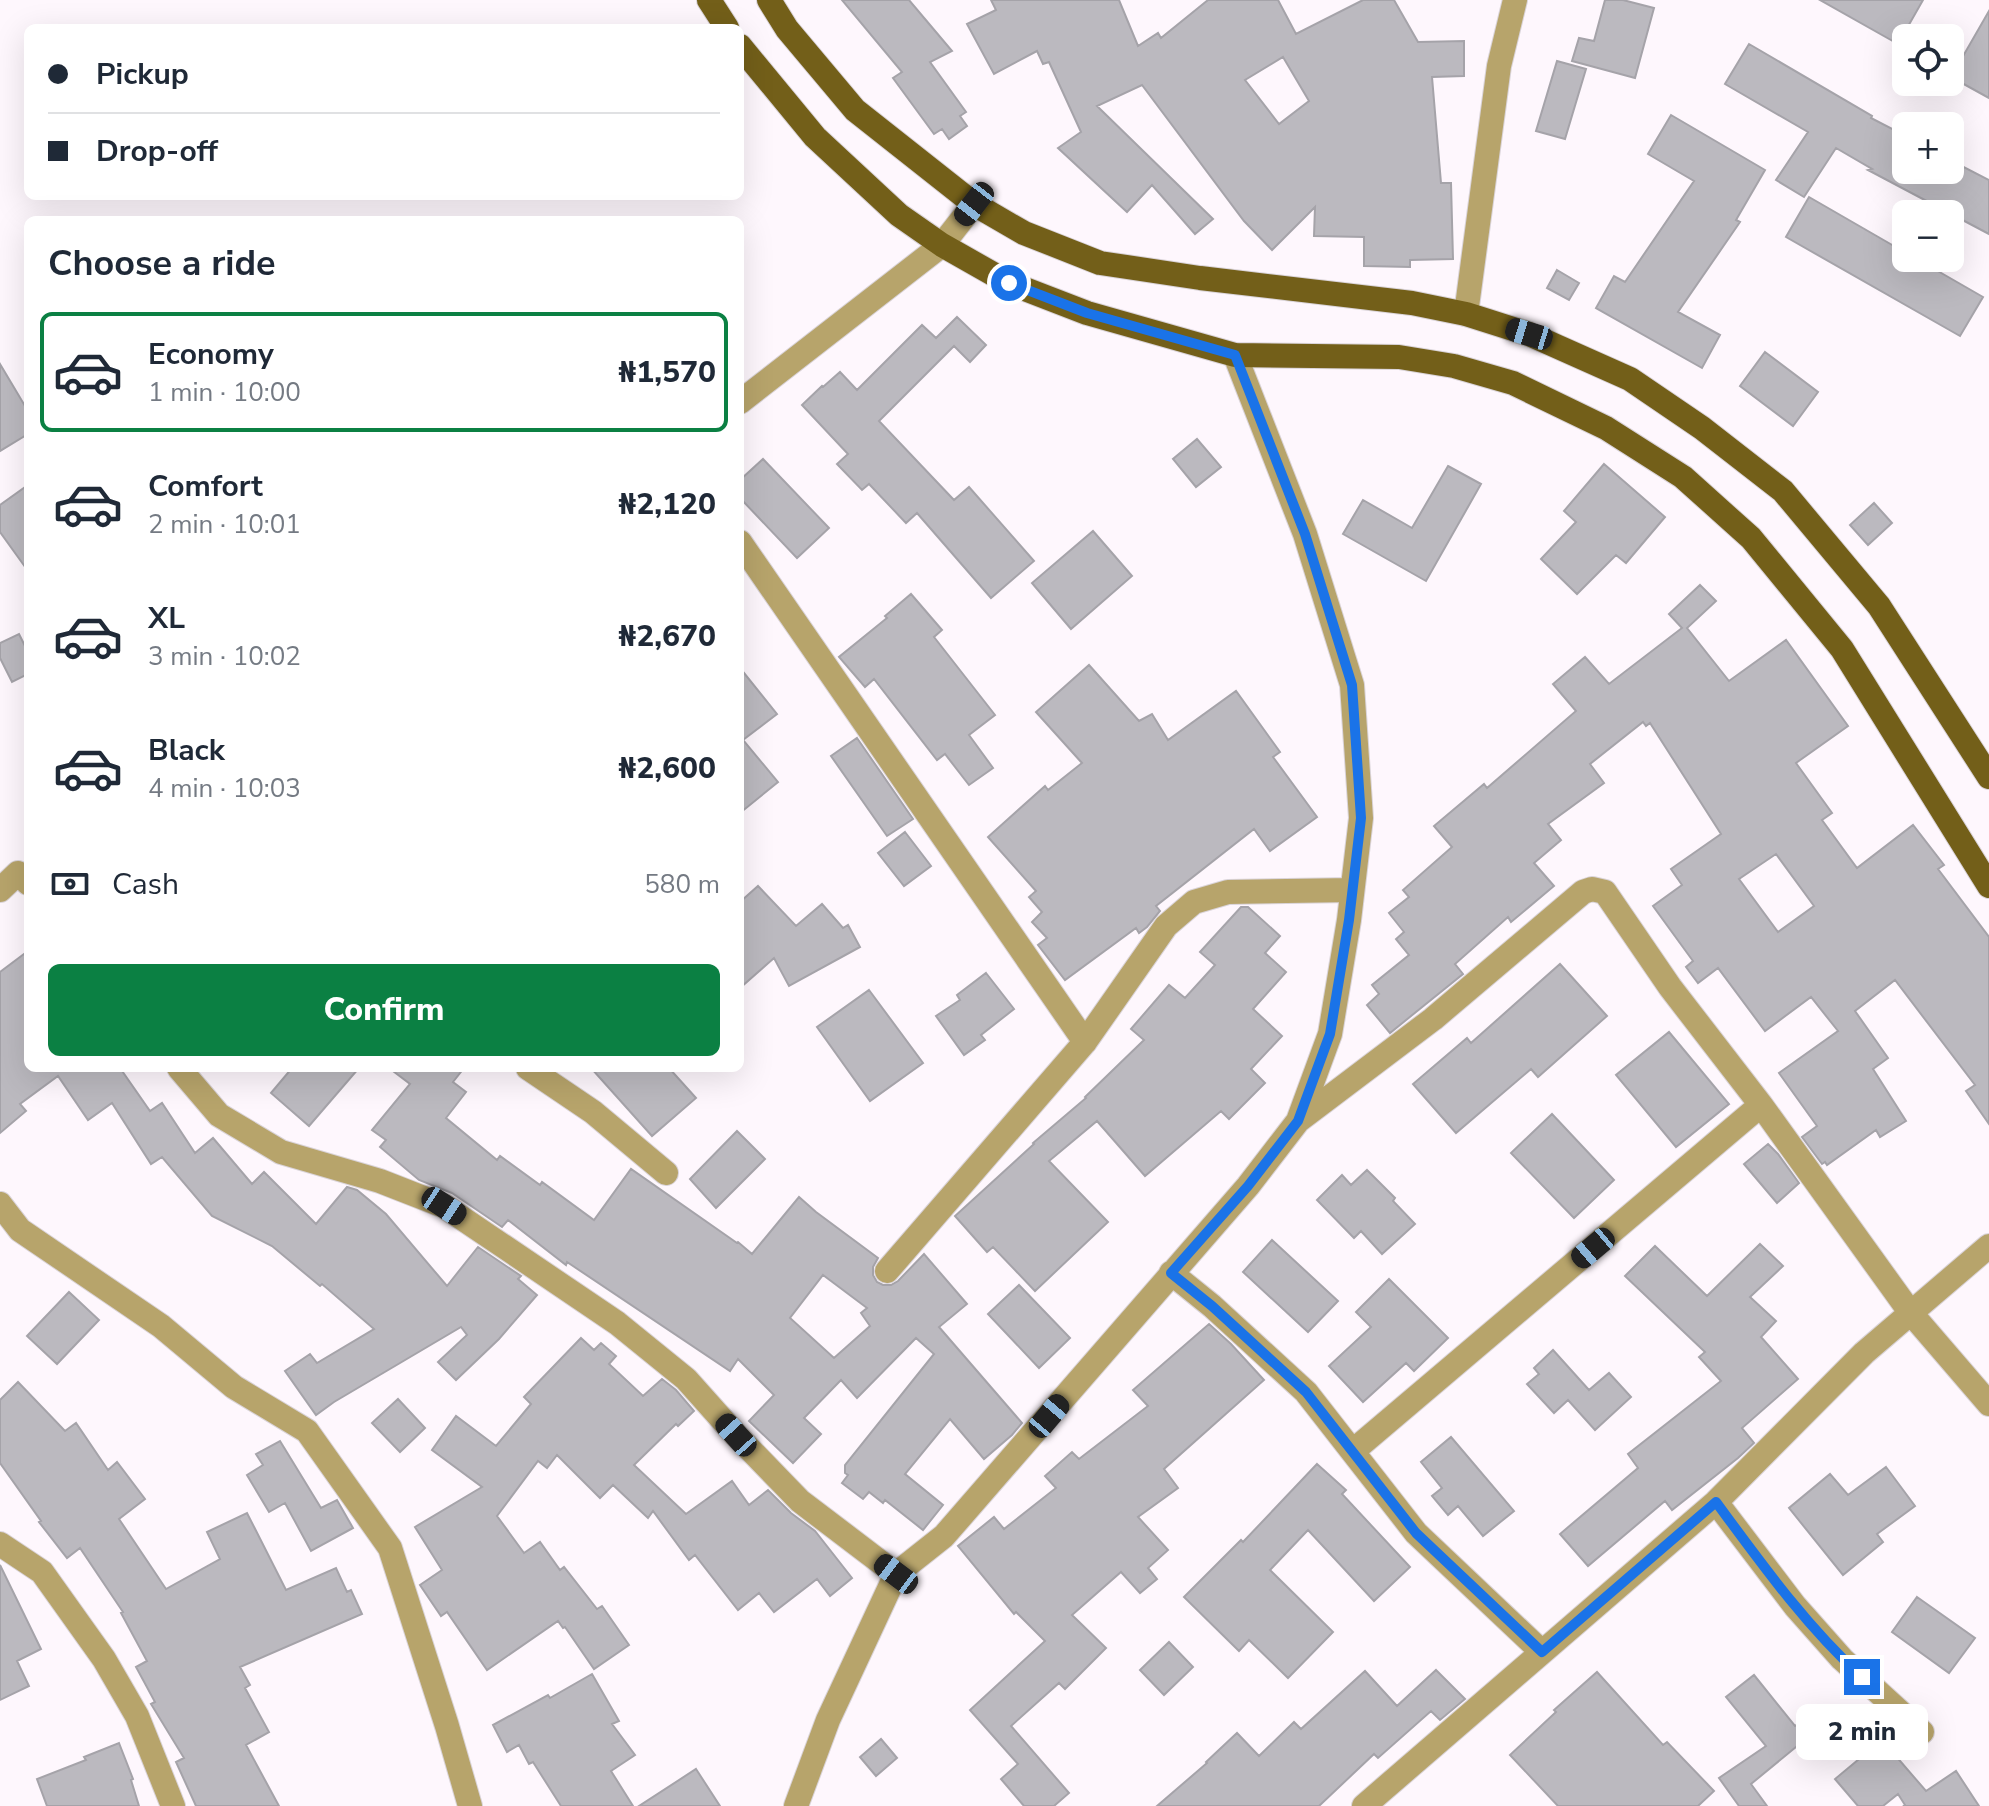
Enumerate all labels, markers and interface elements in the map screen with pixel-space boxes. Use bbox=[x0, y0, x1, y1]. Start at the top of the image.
map controls bbox=[1892, 24, 1964, 272]
button: locate bbox=[1892, 24, 1964, 96]
text: Pickup bbox=[96, 54, 189, 95]
button: + bbox=[1892, 112, 1964, 184]
text: Drop-off bbox=[96, 131, 218, 172]
car bbox=[950, 178, 998, 230]
button: − bbox=[1892, 200, 1964, 272]
text: Choose a ride bbox=[48, 239, 276, 288]
route start bbox=[991, 265, 1027, 301]
car bbox=[1503, 316, 1555, 352]
text: Economy bbox=[148, 334, 274, 375]
icon: car bbox=[52, 336, 124, 408]
text: ₦1,570 bbox=[618, 352, 716, 393]
text: 1 min · 10:00 bbox=[148, 375, 301, 410]
text: Comfort bbox=[148, 466, 263, 507]
icon: car bbox=[52, 468, 124, 540]
text: ₦2,120 bbox=[618, 484, 716, 525]
text: 2 min · 10:01 bbox=[148, 507, 301, 542]
text: XL bbox=[148, 598, 185, 639]
icon: car bbox=[52, 600, 124, 672]
text: ₦2,670 bbox=[618, 616, 716, 657]
text: 3 min · 10:02 bbox=[148, 639, 301, 674]
text: Black bbox=[148, 730, 225, 771]
icon: car bbox=[52, 732, 124, 804]
text: ₦2,600 bbox=[618, 748, 716, 789]
text: 4 min · 10:03 bbox=[148, 771, 301, 806]
icon: cash bbox=[48, 862, 92, 906]
text: Cash bbox=[112, 864, 179, 905]
text: 580 m bbox=[644, 867, 720, 902]
button: Confirm bbox=[48, 964, 720, 1056]
car bbox=[417, 1183, 471, 1229]
car bbox=[1567, 1223, 1619, 1273]
car bbox=[1024, 1390, 1074, 1442]
car bbox=[711, 1409, 761, 1461]
car bbox=[870, 1550, 922, 1598]
route end bbox=[1844, 1659, 1880, 1695]
callout: 2 min bbox=[1796, 1705, 1928, 1761]
text: 2 min bbox=[1828, 1714, 1896, 1749]

